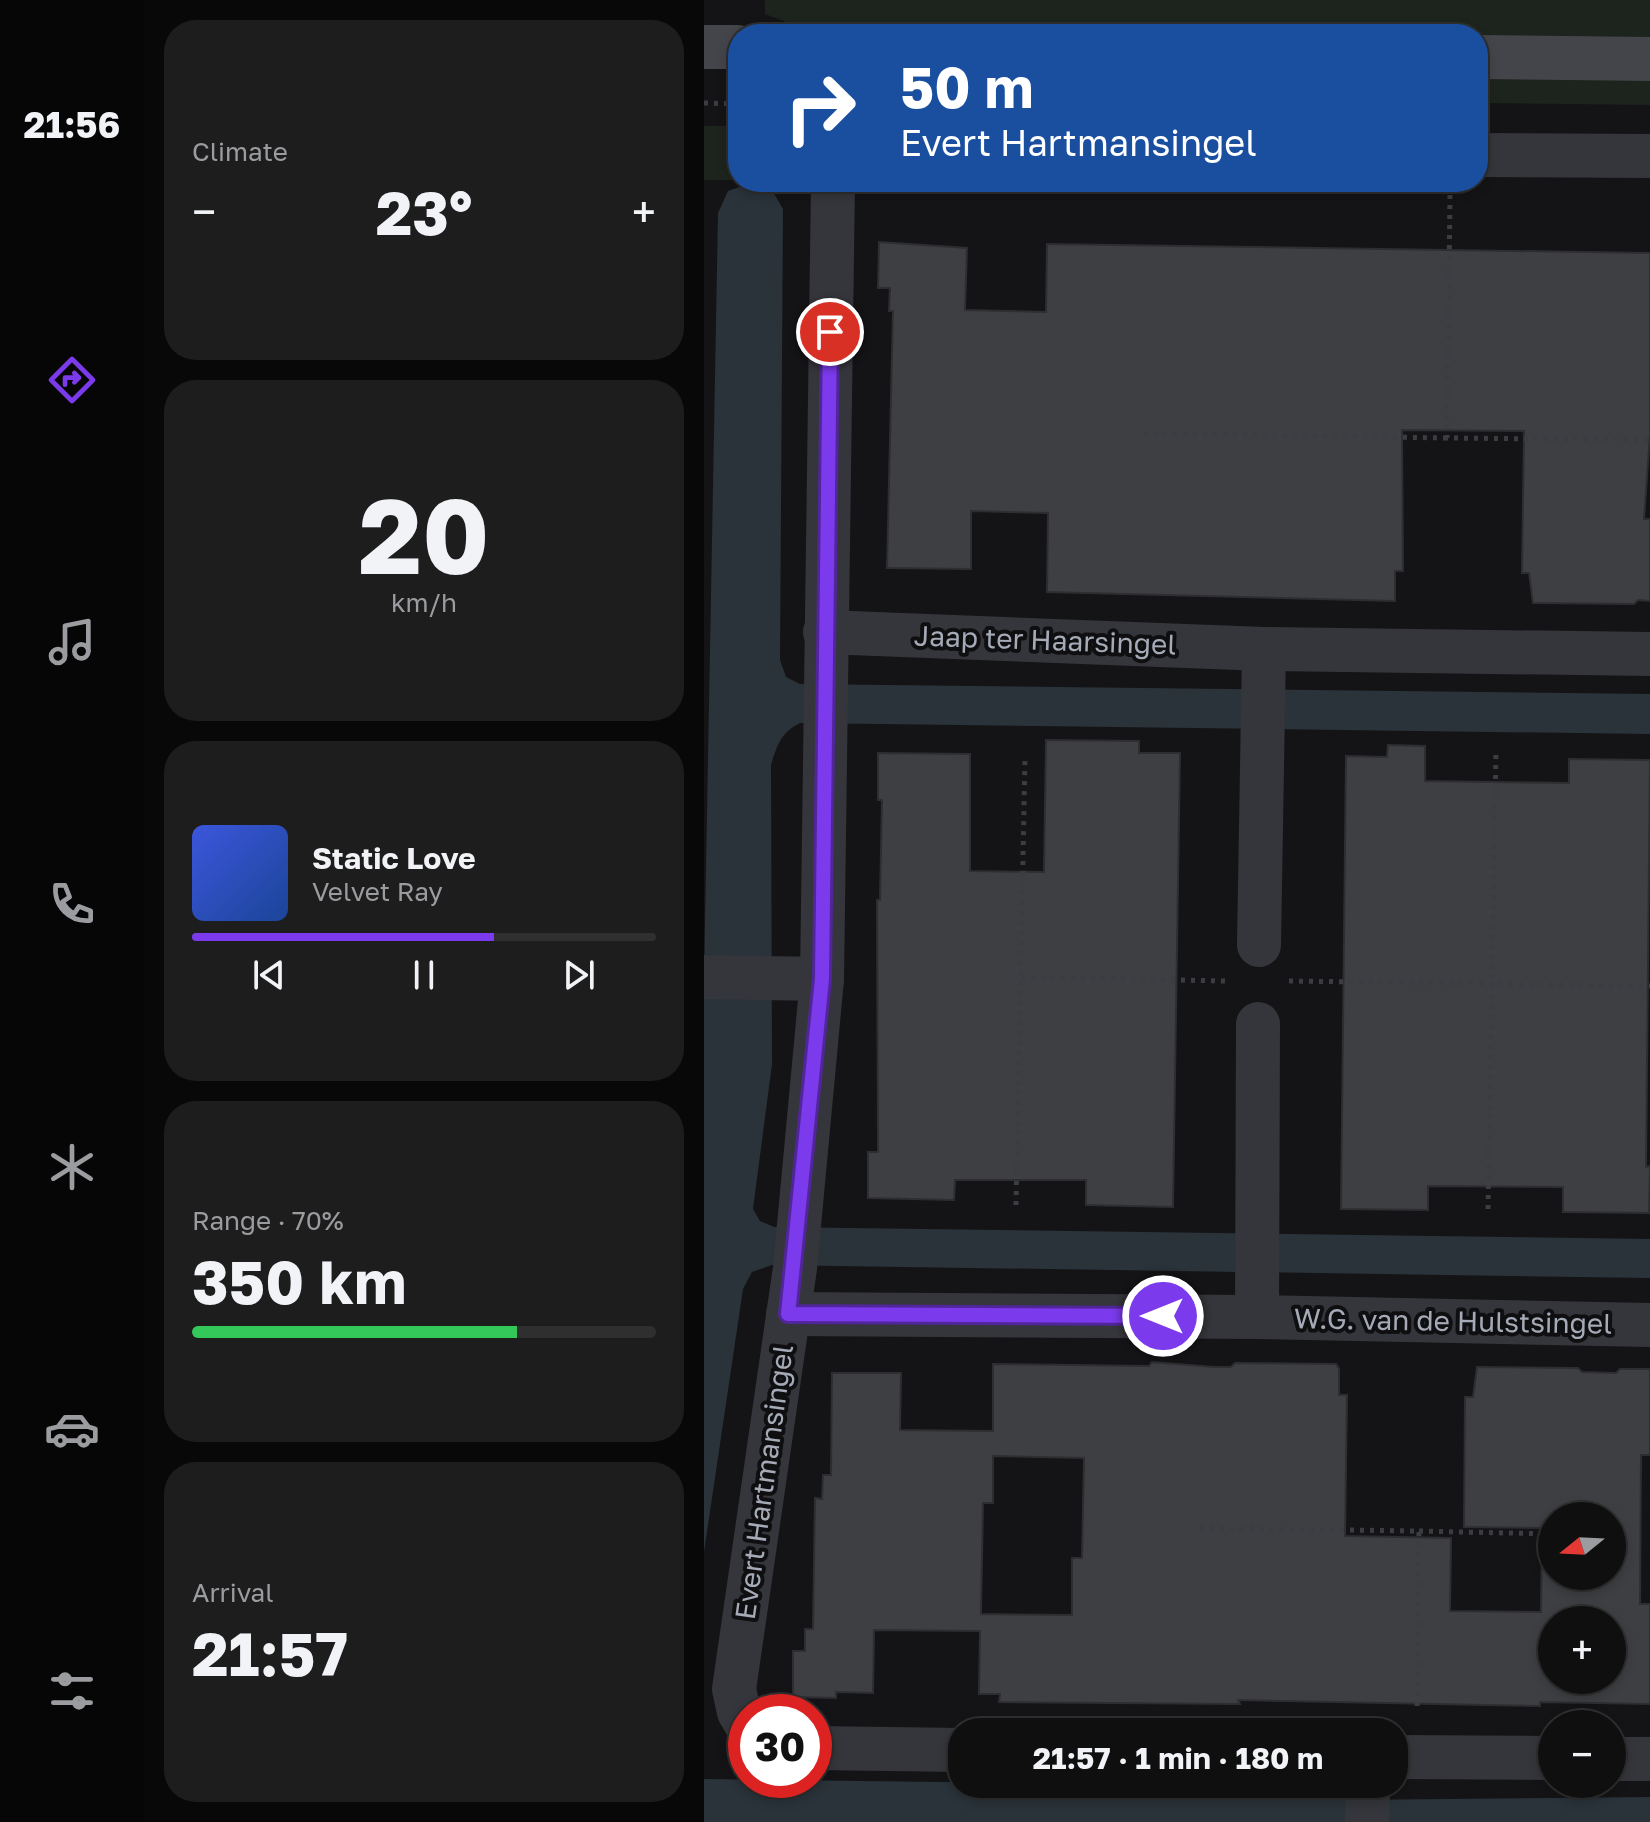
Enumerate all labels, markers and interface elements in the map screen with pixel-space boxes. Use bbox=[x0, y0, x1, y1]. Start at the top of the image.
text: 50 m bbox=[900, 53, 1034, 120]
icon: right bbox=[768, 56, 872, 160]
text: 21:56 bbox=[24, 103, 120, 146]
text: Evert Hartmansingel bbox=[900, 121, 1257, 164]
text: Climate bbox=[192, 136, 288, 167]
text: 23° bbox=[376, 176, 472, 248]
text: − bbox=[192, 185, 216, 238]
text: + bbox=[632, 185, 656, 238]
pin bbox=[796, 298, 864, 366]
icon: arrive bbox=[808, 310, 852, 354]
icon: directions bbox=[44, 352, 100, 408]
text: 20 bbox=[358, 472, 490, 597]
text: km/h bbox=[391, 587, 457, 618]
icon: music bbox=[44, 614, 100, 670]
street label: Jaap ter Haarsingel bbox=[913, 618, 1177, 661]
text: Static Love bbox=[312, 840, 476, 876]
icon: phone bbox=[44, 876, 100, 932]
text: Velvet Ray bbox=[312, 876, 443, 907]
icon: previous bbox=[247, 953, 291, 997]
icon: pause bbox=[402, 953, 446, 997]
icon: next bbox=[557, 953, 601, 997]
icon: climate bbox=[44, 1139, 100, 1195]
text: Range · 70% bbox=[192, 1205, 344, 1236]
text: 350 km bbox=[192, 1245, 407, 1317]
position arrow bbox=[1121, 1274, 1205, 1358]
street label: W.G. van de Hulstsingel bbox=[1294, 1301, 1612, 1340]
street label: Evert Hartmansingel bbox=[728, 1342, 799, 1622]
icon: car bbox=[44, 1401, 100, 1457]
north arrow bbox=[1538, 1502, 1626, 1590]
map controls bbox=[1538, 1502, 1626, 1798]
text: Arrival bbox=[192, 1577, 273, 1608]
button: + bbox=[1538, 1606, 1626, 1694]
text: 21:57 bbox=[192, 1617, 348, 1689]
icon: filters bbox=[44, 1663, 100, 1719]
speed limit sign: 30 bbox=[728, 1694, 832, 1798]
button: − bbox=[1538, 1710, 1626, 1798]
text: 21:57 · 1 min · 180 m bbox=[1033, 1740, 1323, 1776]

